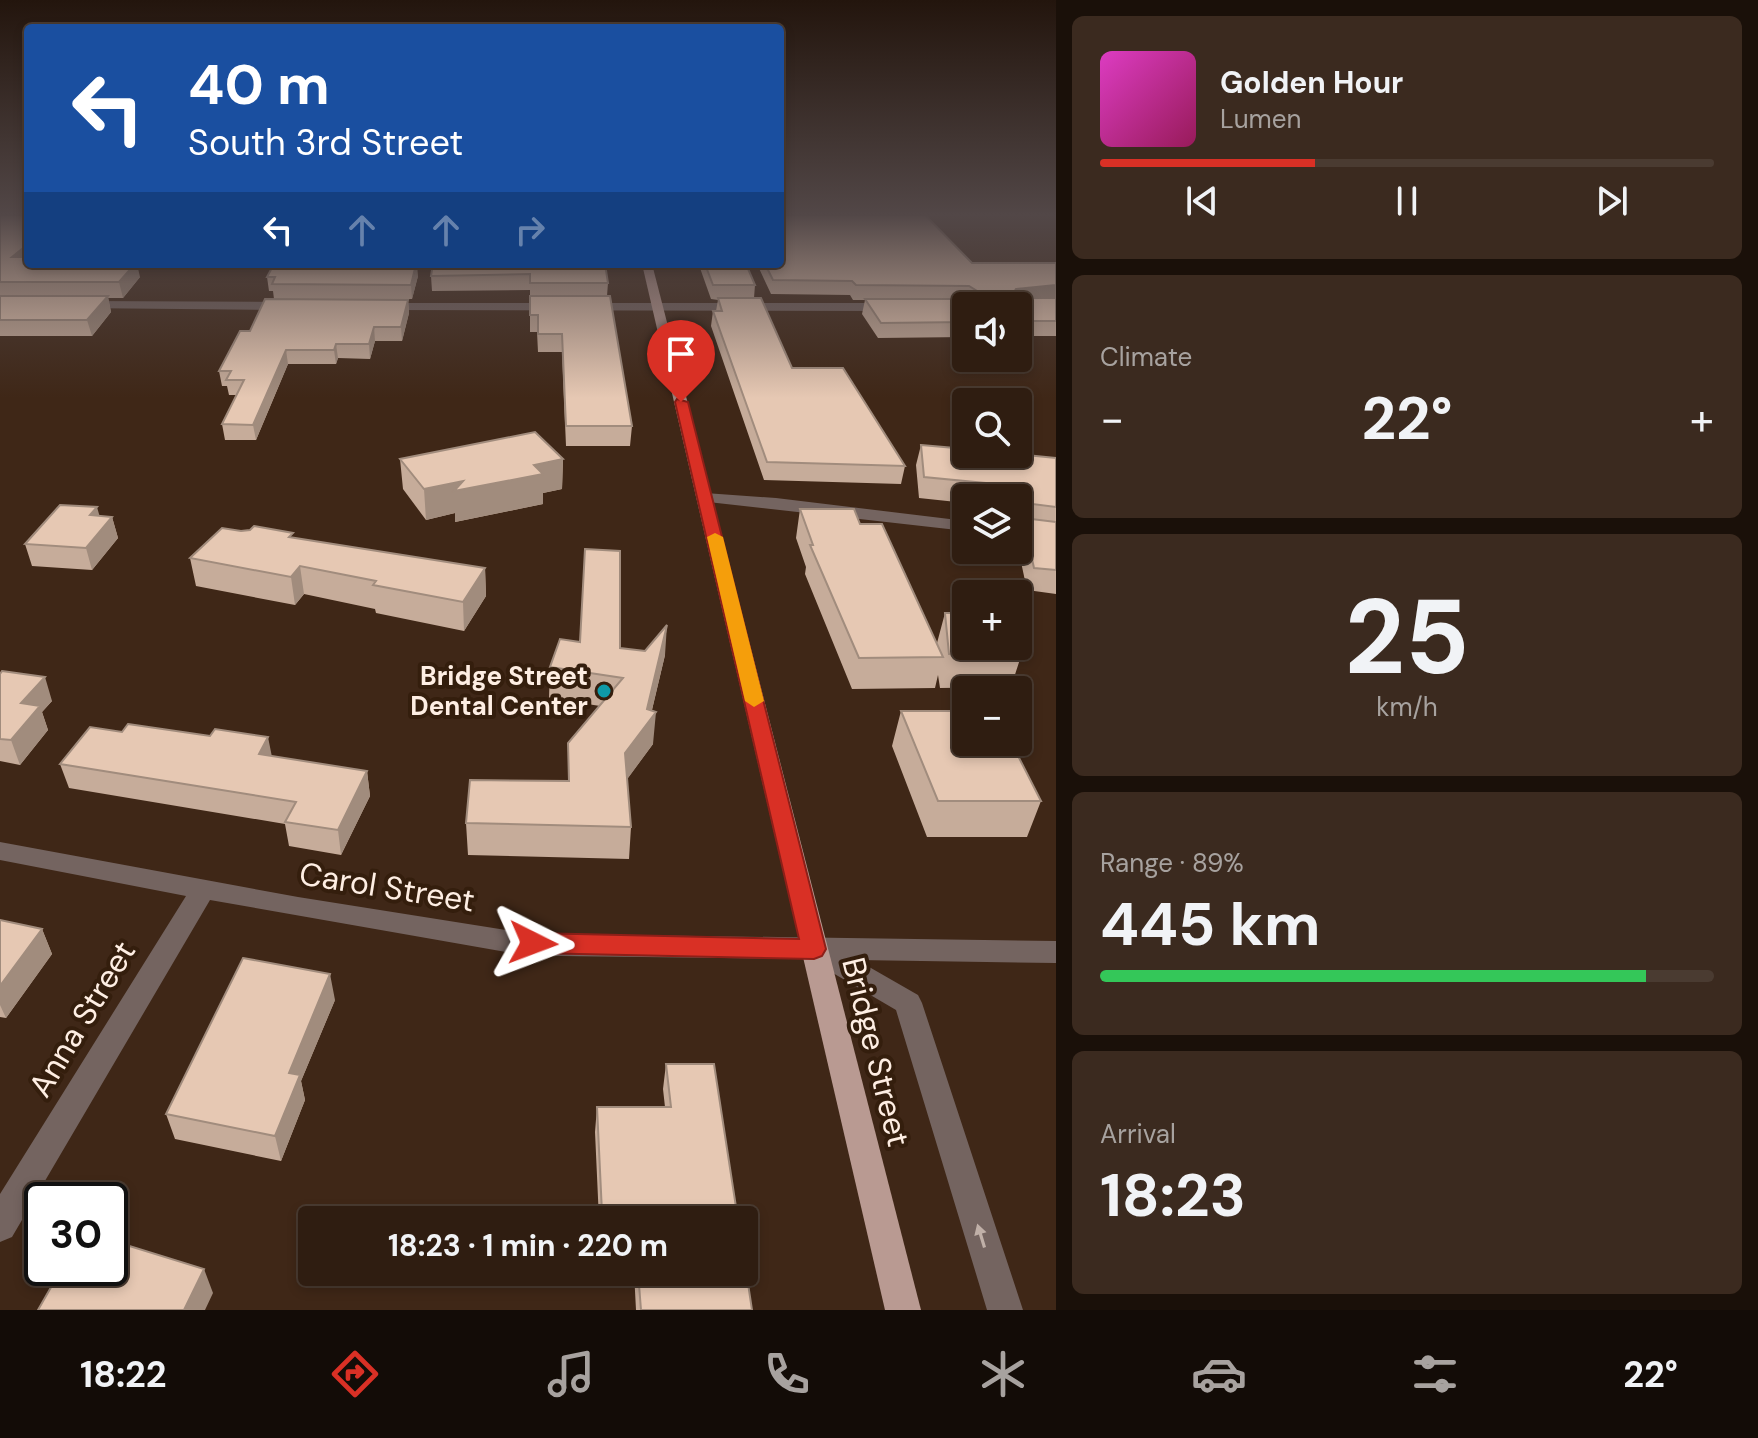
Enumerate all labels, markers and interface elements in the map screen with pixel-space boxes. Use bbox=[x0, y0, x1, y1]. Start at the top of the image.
text: 40 m bbox=[188, 48, 330, 121]
icon: left bbox=[56, 56, 160, 160]
text: Golden Hour bbox=[1220, 63, 1403, 102]
text: Lumen bbox=[1220, 102, 1301, 136]
text: South 3rd Street bbox=[188, 119, 463, 166]
icon: previous bbox=[1180, 179, 1224, 223]
icon: pause bbox=[1385, 179, 1429, 223]
icon: next bbox=[1590, 179, 1634, 223]
icon: left bbox=[256, 208, 300, 252]
icon: ahead bbox=[340, 208, 384, 252]
icon: ahead bbox=[424, 208, 468, 252]
icon: right bbox=[508, 208, 552, 252]
map controls bbox=[952, 292, 1032, 756]
button: sound bbox=[952, 292, 1032, 372]
pin bbox=[647, 320, 715, 402]
icon: arrive bbox=[659, 332, 703, 376]
text: Climate bbox=[1100, 340, 1192, 374]
text: 22° bbox=[1361, 379, 1453, 458]
button: search bbox=[952, 388, 1032, 468]
text: − bbox=[1100, 390, 1124, 448]
text: + bbox=[1690, 390, 1714, 448]
button: layers bbox=[952, 484, 1032, 564]
text: 25 bbox=[1345, 570, 1469, 705]
button: + bbox=[952, 580, 1032, 660]
place label: Bridge Street Dental Center bbox=[410, 659, 588, 723]
button: − bbox=[952, 676, 1032, 756]
marker: Bridge Street Dental Center bbox=[595, 682, 613, 700]
text: km/h bbox=[1376, 690, 1438, 724]
text: Range · 89% bbox=[1100, 846, 1244, 880]
street label: Carol Street bbox=[296, 852, 478, 922]
text: 445 km bbox=[1100, 885, 1321, 964]
position arrow bbox=[491, 901, 575, 985]
street label: Anna Street bbox=[19, 933, 145, 1105]
street label: Bridge Street bbox=[832, 953, 920, 1151]
text: Arrival bbox=[1100, 1117, 1176, 1151]
text: 18:23 bbox=[1100, 1156, 1246, 1235]
speed limit sign: 30 bbox=[24, 1182, 128, 1286]
one-way arrow bbox=[974, 1223, 987, 1247]
text: 18:23 · 1 min · 220 m bbox=[388, 1226, 668, 1265]
icon: directions bbox=[327, 1346, 383, 1402]
icon: music bbox=[543, 1346, 599, 1402]
icon: phone bbox=[759, 1346, 815, 1402]
icon: climate bbox=[975, 1346, 1031, 1402]
icon: car bbox=[1191, 1346, 1247, 1402]
icon: filters bbox=[1407, 1346, 1463, 1402]
text: 18:22 bbox=[80, 1351, 167, 1398]
text: 22° bbox=[1623, 1351, 1678, 1398]

